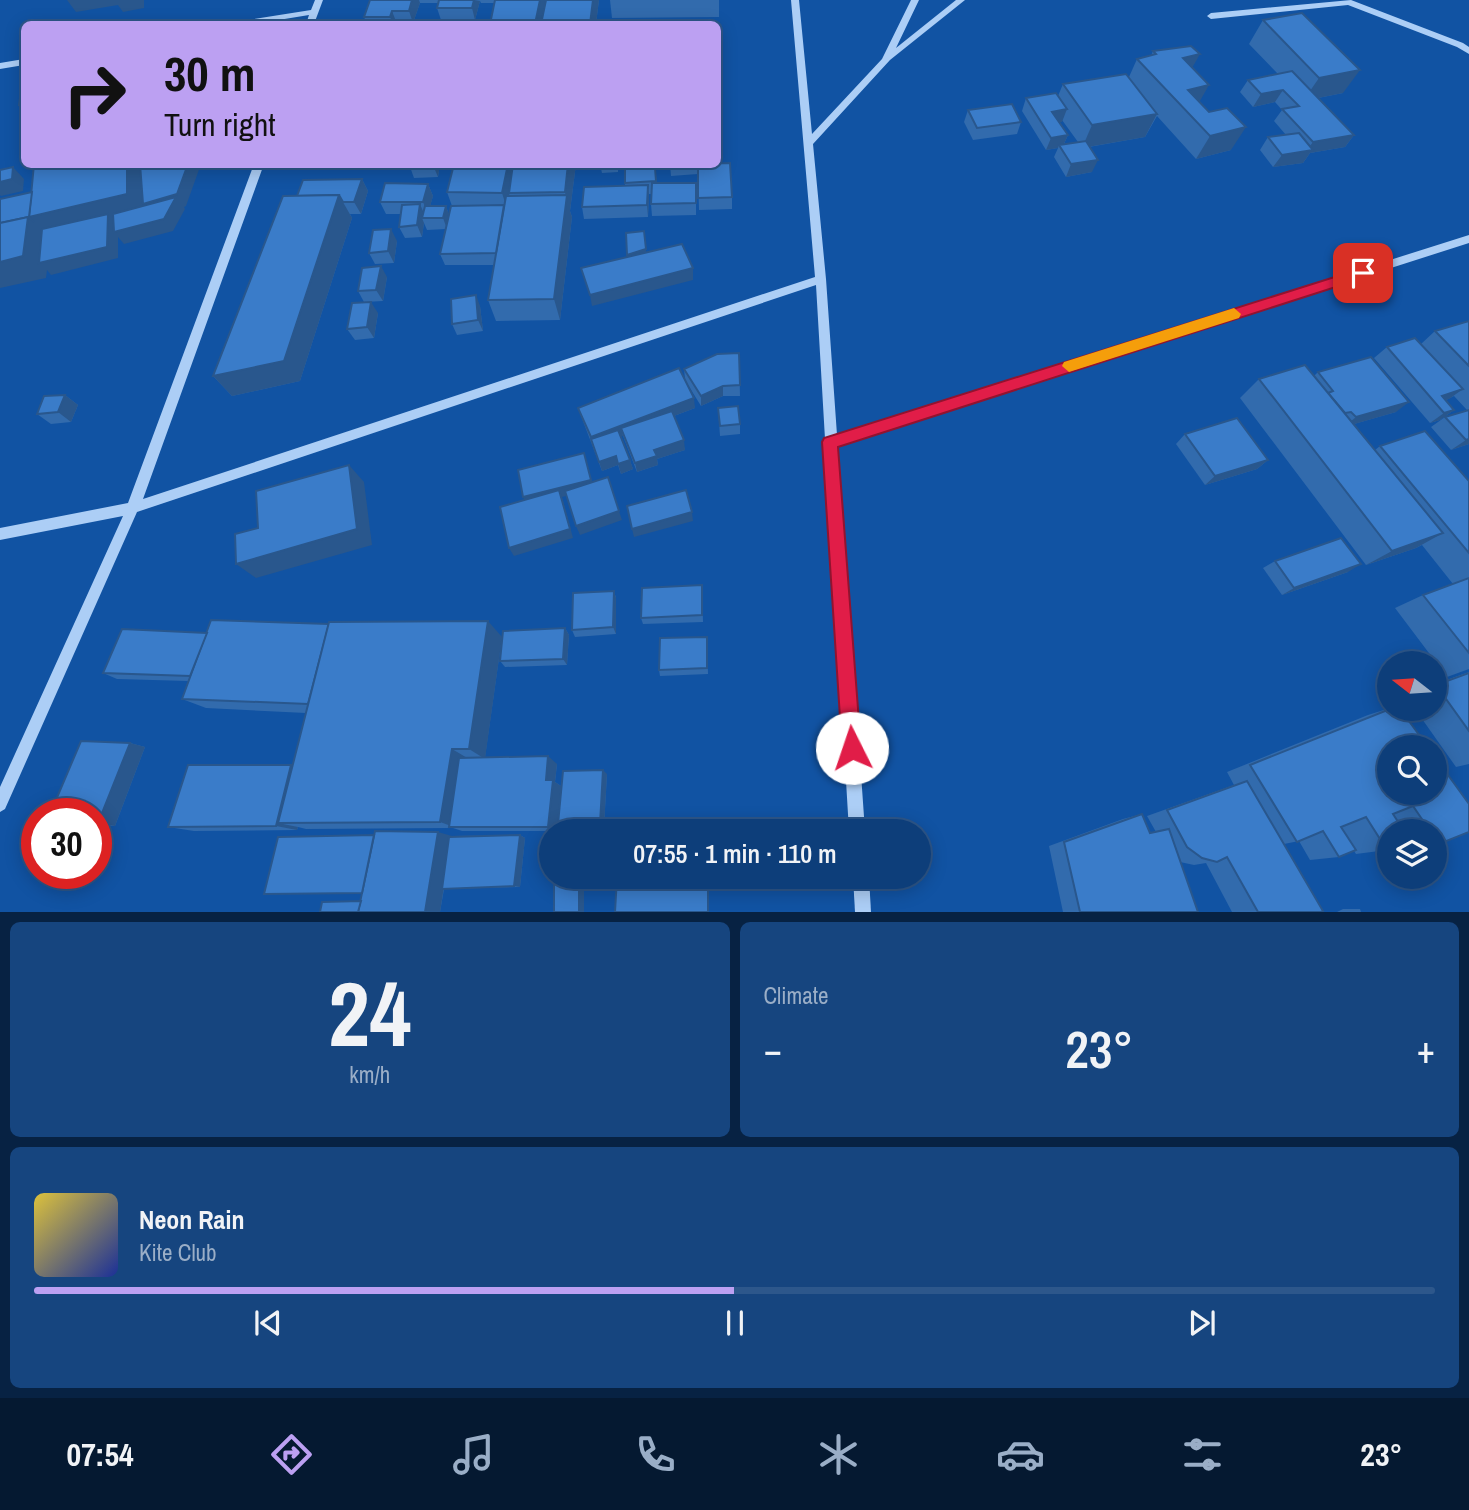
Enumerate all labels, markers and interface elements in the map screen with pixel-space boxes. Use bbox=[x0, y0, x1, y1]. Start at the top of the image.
text: 30 m bbox=[164, 40, 256, 106]
icon: right bbox=[49, 49, 140, 140]
text: Turn right bbox=[164, 103, 276, 146]
pin bbox=[1333, 243, 1393, 303]
icon: arrive bbox=[1344, 254, 1382, 292]
north arrow bbox=[1377, 651, 1447, 721]
map controls bbox=[1377, 651, 1447, 889]
position arrow bbox=[815, 711, 889, 785]
button: search bbox=[1377, 735, 1447, 805]
speed limit sign: 30 bbox=[21, 798, 112, 889]
button: layers bbox=[1377, 819, 1447, 889]
text: 07:55 · 1 min · 110 m bbox=[633, 836, 837, 871]
text: 24 bbox=[328, 952, 411, 1074]
text: Climate bbox=[764, 980, 828, 1011]
text: 23° bbox=[1065, 1014, 1133, 1084]
text: − bbox=[764, 1024, 782, 1075]
text: + bbox=[1417, 1024, 1435, 1075]
text: km/h bbox=[349, 1059, 390, 1090]
text: Neon Rain bbox=[139, 1202, 244, 1237]
text: Kite Club bbox=[139, 1237, 217, 1268]
icon: previous bbox=[249, 1304, 287, 1342]
icon: pause bbox=[716, 1304, 754, 1342]
icon: next bbox=[1183, 1304, 1221, 1342]
icon: directions bbox=[267, 1430, 316, 1479]
icon: music bbox=[449, 1430, 498, 1479]
icon: phone bbox=[631, 1430, 680, 1479]
icon: climate bbox=[814, 1430, 863, 1479]
icon: car bbox=[996, 1430, 1045, 1479]
icon: filters bbox=[1178, 1430, 1227, 1479]
text: 07:54 bbox=[67, 1433, 134, 1476]
text: 23° bbox=[1360, 1433, 1402, 1476]

